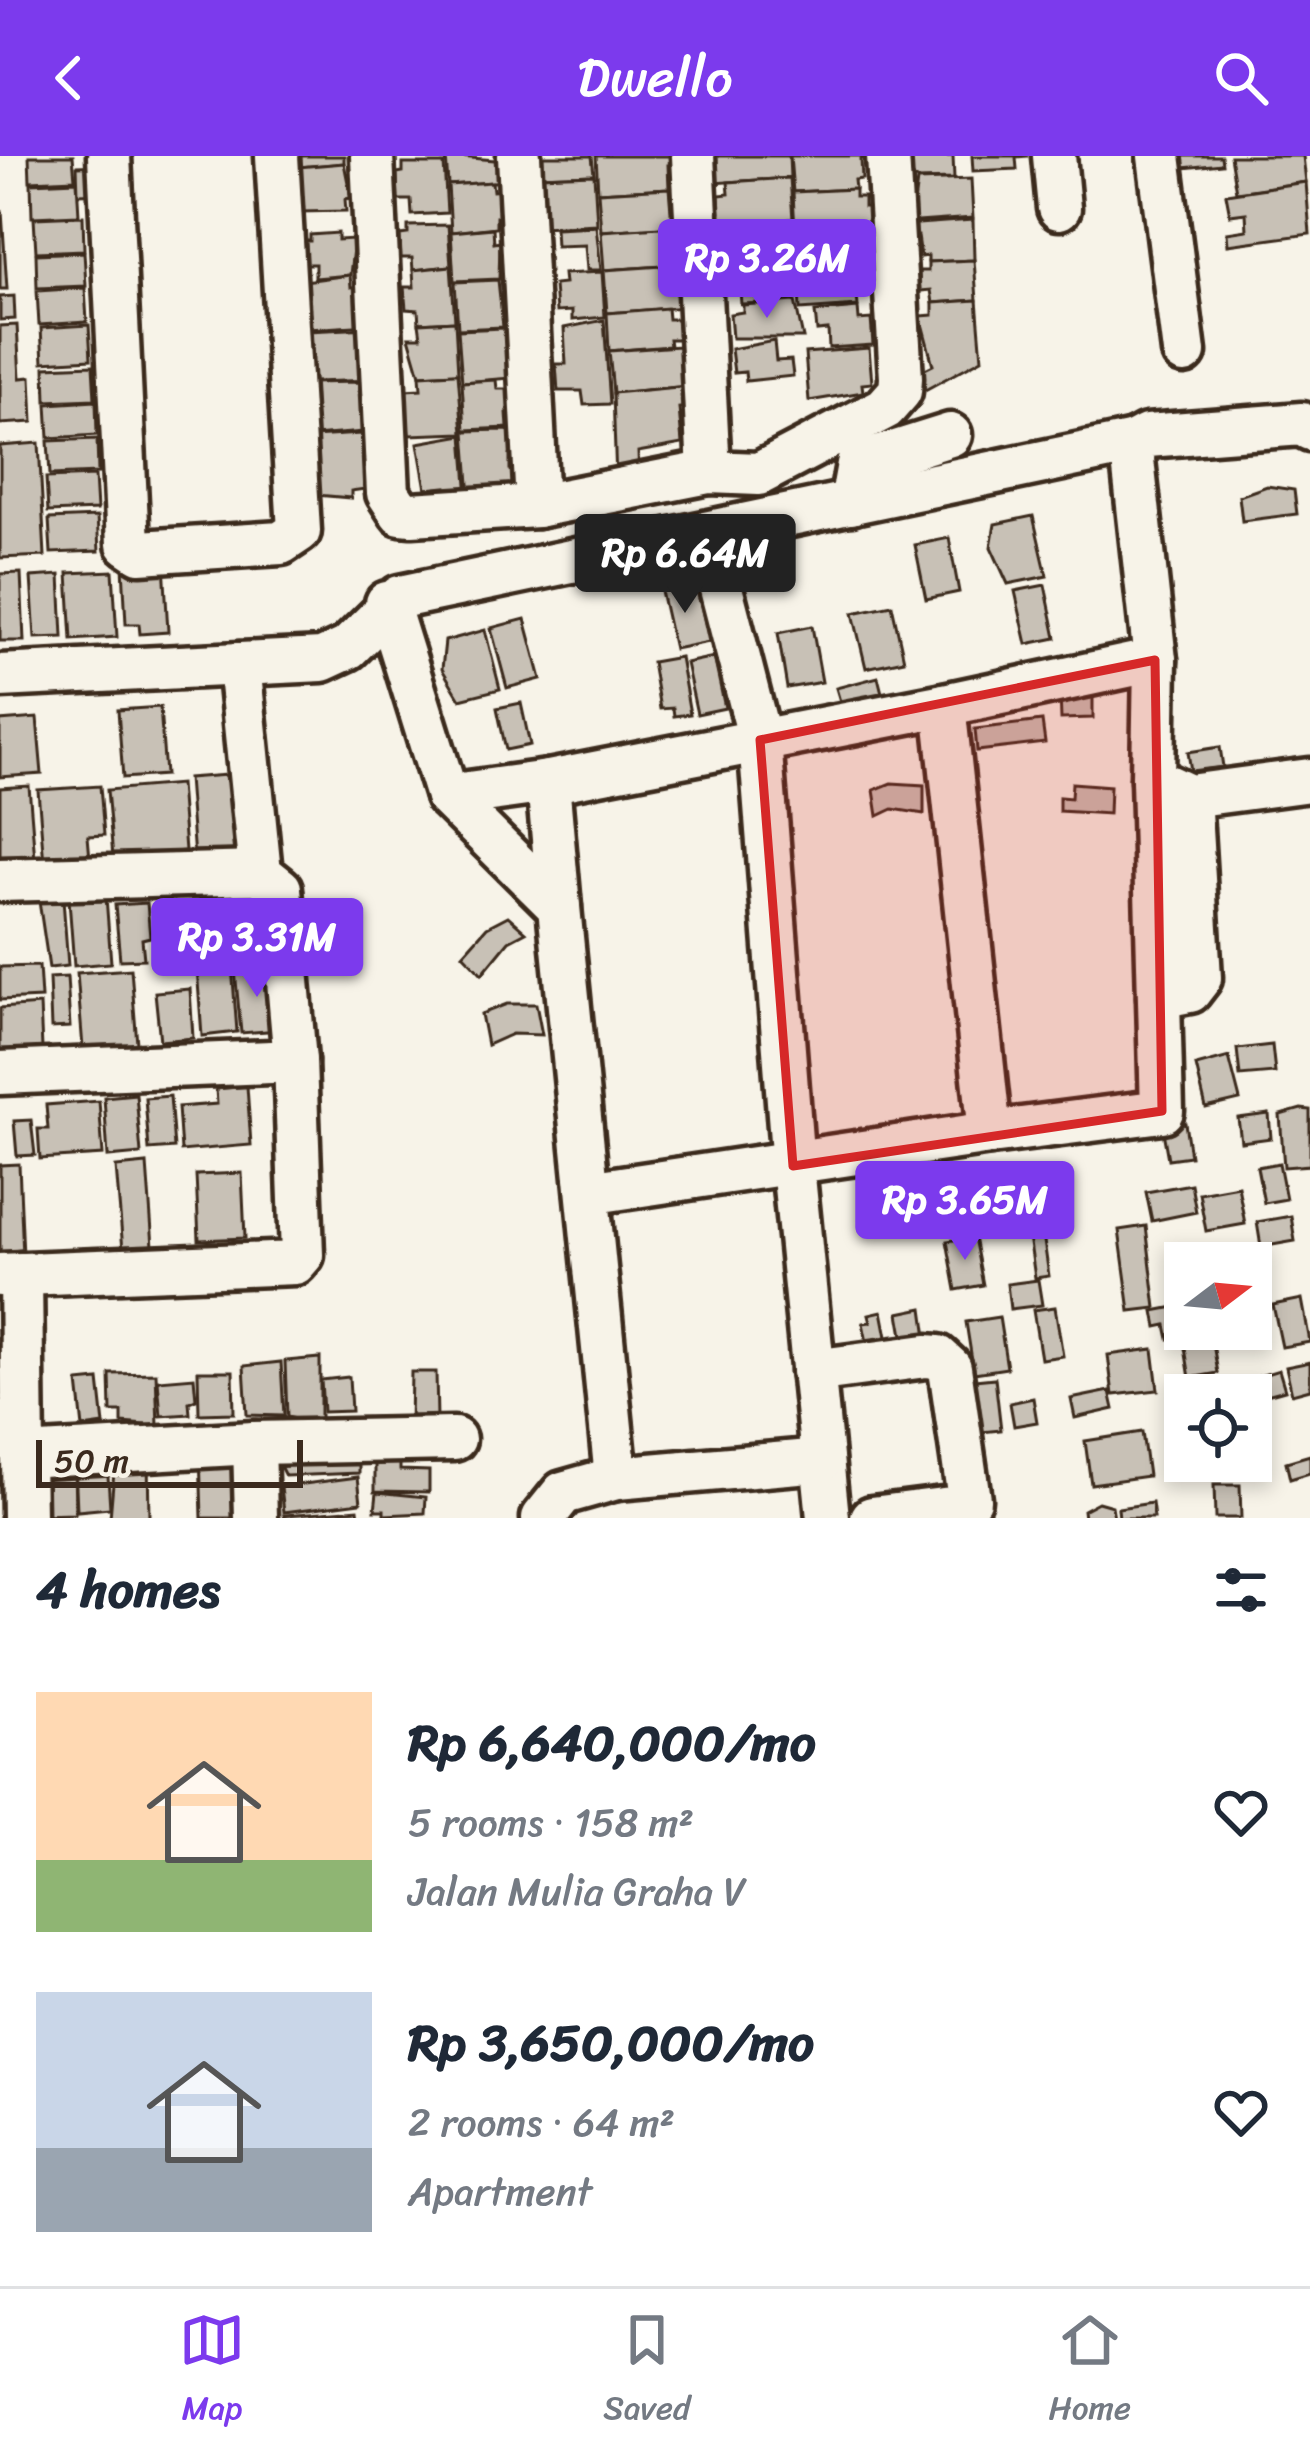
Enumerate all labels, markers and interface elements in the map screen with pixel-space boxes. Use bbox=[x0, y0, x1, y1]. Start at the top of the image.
text: Dwello bbox=[577, 30, 733, 126]
icon: back bbox=[36, 45, 102, 111]
icon: search bbox=[1208, 45, 1274, 111]
pin: Rp 3.26M bbox=[643, 219, 891, 321]
text: Rp 3.26M bbox=[685, 223, 849, 292]
pin: Rp 6.64M bbox=[561, 514, 809, 616]
text: Rp 6.64M bbox=[602, 518, 768, 587]
pin: Rp 3.31M bbox=[133, 898, 381, 1000]
text: Rp 3.31M bbox=[178, 902, 336, 971]
pin: Rp 3.65M bbox=[841, 1161, 1089, 1263]
text: Rp 3.65M bbox=[882, 1165, 1048, 1234]
north arrow bbox=[1164, 1242, 1272, 1350]
map controls bbox=[1164, 1242, 1272, 1482]
button: locate bbox=[1164, 1374, 1272, 1482]
text: 50 m bbox=[54, 1432, 129, 1490]
scale bar bbox=[36, 1434, 303, 1487]
text: 4 homes bbox=[36, 1545, 220, 1635]
icon: filters bbox=[1208, 1557, 1274, 1623]
text: Rp 6,640,000/mo bbox=[408, 1698, 816, 1788]
icon: home bbox=[132, 1740, 276, 1884]
icon: heart bbox=[1208, 1779, 1274, 1845]
text: 5 rooms · 158 m² bbox=[408, 1788, 694, 1857]
text: Jalan Mulia Graha V bbox=[408, 1857, 747, 1926]
text: Rp 3,650,000/mo bbox=[408, 1998, 814, 2088]
icon: home bbox=[132, 2040, 276, 2184]
icon: heart bbox=[1208, 2079, 1274, 2145]
text: 2 rooms · 64 m² bbox=[408, 2088, 675, 2157]
text: Apartment bbox=[408, 2157, 592, 2226]
tab: Map bbox=[179, 2307, 245, 2437]
tab: Saved bbox=[603, 2307, 690, 2437]
tab: Home bbox=[1048, 2307, 1131, 2437]

